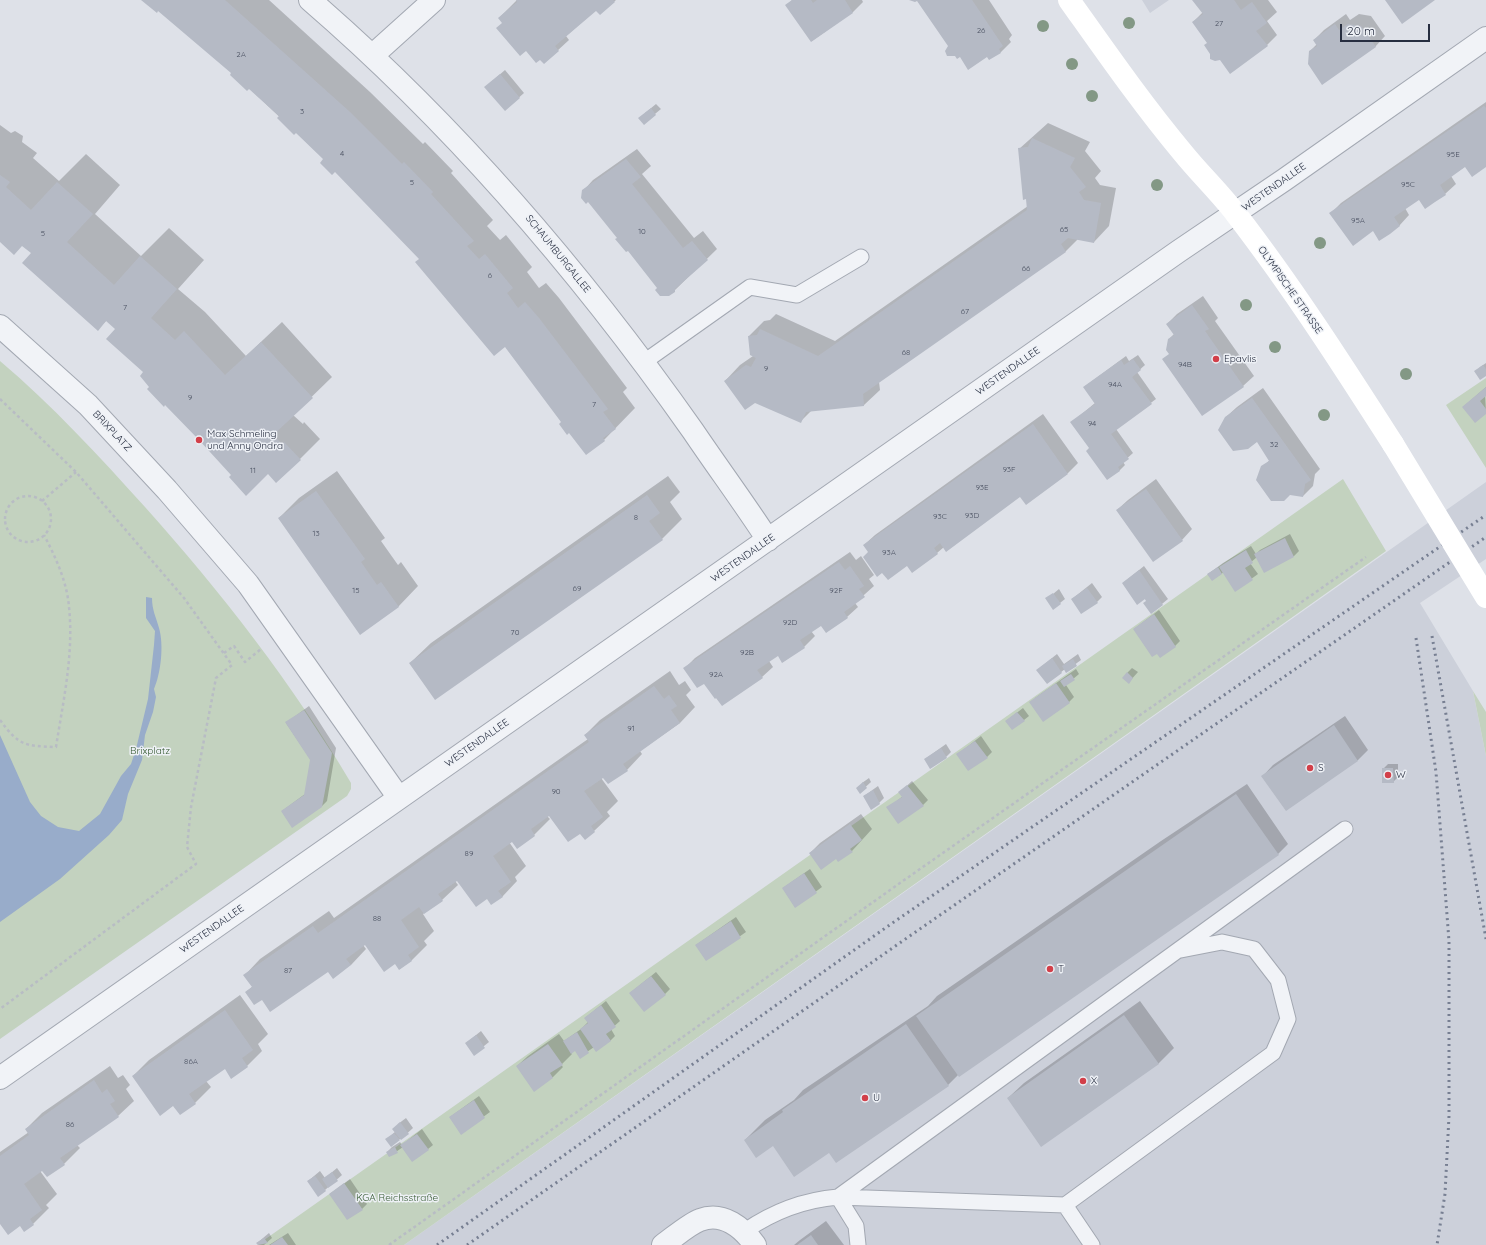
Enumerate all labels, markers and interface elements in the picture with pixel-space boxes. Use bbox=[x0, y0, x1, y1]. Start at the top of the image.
scale bar bbox=[1342, 16, 1432, 42]
house number: 27 bbox=[1215, 19, 1223, 29]
text: 20 m bbox=[1347, 23, 1375, 38]
house number: 26 bbox=[977, 26, 985, 36]
house number: 2A bbox=[236, 50, 246, 60]
house number: 3 bbox=[300, 107, 304, 117]
house number: 4 bbox=[340, 149, 344, 159]
house number: 95E bbox=[1446, 150, 1460, 160]
street label: WESTENDALLEE bbox=[1240, 160, 1308, 214]
house number: 5 bbox=[410, 178, 414, 188]
house number: 95C bbox=[1401, 180, 1415, 190]
street label: SCHAUMBURGALLEE bbox=[523, 213, 593, 295]
house number: 95A bbox=[1351, 216, 1365, 226]
house number: 65 bbox=[1060, 225, 1068, 235]
house number: 10 bbox=[638, 227, 646, 237]
house number: 5 bbox=[41, 229, 45, 239]
street label: OLYMPISCHE STRASSE bbox=[1255, 244, 1325, 336]
house number: 66 bbox=[1022, 264, 1030, 274]
house number: 6 bbox=[488, 271, 492, 281]
house number: 7 bbox=[123, 303, 127, 313]
house number: 67 bbox=[961, 307, 969, 317]
street label: WESTENDALLEE bbox=[974, 344, 1042, 398]
house number: 68 bbox=[902, 348, 910, 358]
place label: Epavlis bbox=[1224, 353, 1256, 365]
marker: Epavlis bbox=[1211, 354, 1221, 364]
house number: 94B bbox=[1178, 360, 1192, 370]
house number: 9 bbox=[764, 364, 768, 374]
house number: 94A bbox=[1108, 380, 1122, 390]
house number: 9 bbox=[188, 393, 192, 403]
house number: 7 bbox=[592, 400, 596, 410]
street label: BRIXPLATZ bbox=[90, 408, 134, 454]
house number: 94 bbox=[1088, 419, 1096, 429]
place label: Max Schmeling und Anny Ondra bbox=[207, 428, 283, 452]
marker: Max Schmeling und Anny Ondra bbox=[194, 435, 204, 445]
house number: 32 bbox=[1270, 440, 1278, 450]
house number: 93F bbox=[1002, 465, 1016, 475]
house number: 11 bbox=[250, 466, 256, 476]
house number: 93E bbox=[975, 483, 989, 493]
house number: 93D bbox=[965, 511, 979, 521]
house number: 93C bbox=[933, 512, 947, 522]
house number: 8 bbox=[634, 513, 638, 523]
house number: 13 bbox=[312, 529, 320, 539]
street label: WESTENDALLEE bbox=[709, 531, 777, 585]
house number: 93A bbox=[882, 548, 896, 558]
house number: 69 bbox=[573, 584, 581, 594]
house number: 15 bbox=[352, 586, 360, 596]
house number: 92F bbox=[829, 586, 843, 596]
house number: 92D bbox=[783, 618, 797, 628]
house number: 70 bbox=[511, 628, 519, 638]
house number: 92B bbox=[740, 648, 754, 658]
house number: 92A bbox=[709, 670, 723, 680]
street label: WESTENDALLEE bbox=[443, 716, 511, 770]
house number: 91 bbox=[627, 724, 635, 734]
park label: Brixplatz bbox=[130, 745, 170, 757]
place label: S bbox=[1318, 762, 1324, 774]
marker: S bbox=[1305, 763, 1315, 773]
place label: W bbox=[1396, 769, 1406, 781]
marker: W bbox=[1383, 770, 1393, 780]
house number: 90 bbox=[551, 787, 561, 797]
house number: 89 bbox=[465, 849, 473, 859]
street label: WESTENDALLEE bbox=[178, 902, 246, 956]
house number: 88 bbox=[373, 914, 381, 924]
place label: T bbox=[1058, 963, 1064, 975]
marker: T bbox=[1045, 964, 1055, 974]
house number: 87 bbox=[284, 966, 292, 976]
house number: 86A bbox=[184, 1057, 198, 1067]
place label: X bbox=[1091, 1075, 1097, 1087]
marker: X bbox=[1078, 1076, 1088, 1086]
place label: U bbox=[873, 1092, 880, 1104]
marker: U bbox=[860, 1093, 870, 1103]
house number: 86 bbox=[66, 1120, 74, 1130]
park label: KGA Reichsstraße bbox=[356, 1192, 438, 1204]

